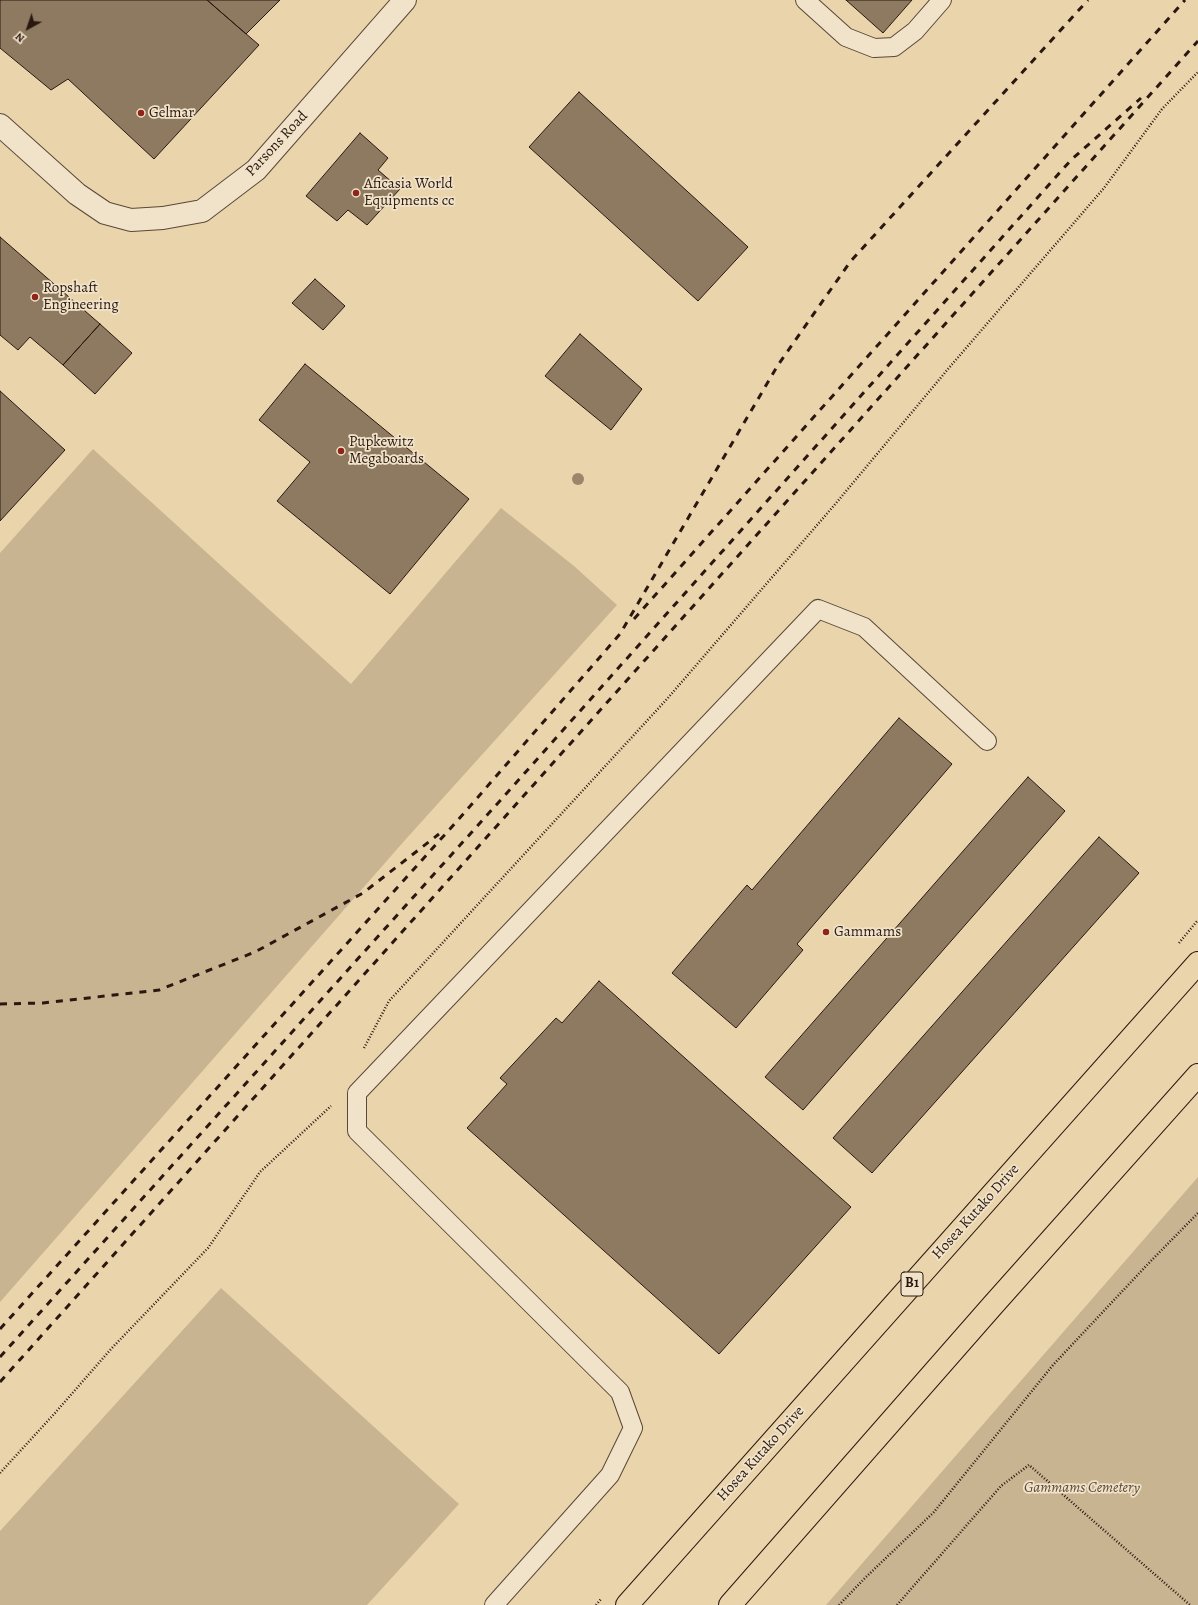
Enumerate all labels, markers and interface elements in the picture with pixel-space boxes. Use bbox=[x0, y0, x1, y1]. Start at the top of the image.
north arrow bbox=[8, 8, 48, 48]
text: N bbox=[12, 29, 28, 46]
place label: Gelmar bbox=[149, 104, 194, 122]
marker: Gelmar bbox=[136, 108, 146, 118]
street label: Parsons Road bbox=[242, 108, 312, 180]
place label: Aficasia World Equipments cc bbox=[364, 175, 454, 210]
marker: Aficasia World Equipments cc bbox=[351, 188, 361, 198]
place label: Ropshaft Engineering bbox=[43, 279, 119, 314]
marker: Ropshaft Engineering bbox=[30, 292, 40, 302]
place label: Pupkewitz Megaboards bbox=[349, 433, 424, 468]
marker: Pupkewitz Megaboards bbox=[336, 446, 346, 456]
place label: Gammams bbox=[834, 923, 901, 941]
marker: Gammams bbox=[821, 927, 831, 937]
street label: Hosea Kutako Drive bbox=[929, 1161, 1023, 1263]
road number: B1 bbox=[901, 1272, 923, 1296]
street label: Hosea Kutako Drive bbox=[714, 1403, 808, 1505]
park label: Gammams Cemetery bbox=[1024, 1479, 1140, 1497]

